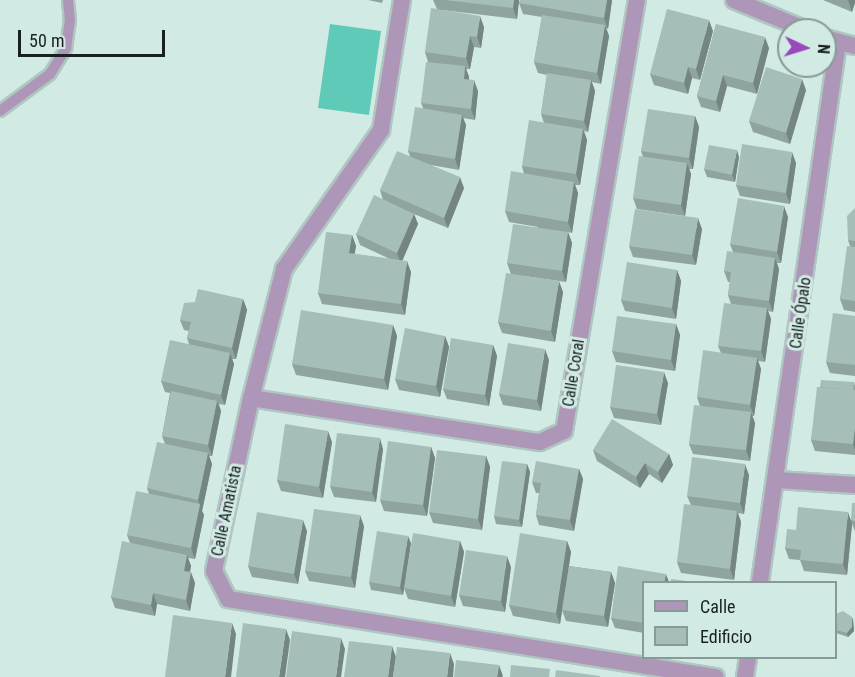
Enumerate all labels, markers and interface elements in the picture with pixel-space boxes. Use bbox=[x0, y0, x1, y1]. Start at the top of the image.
scale bar bbox=[21, 18, 168, 56]
north arrow bbox=[777, 18, 837, 78]
text: 50 m bbox=[29, 30, 64, 51]
text: N bbox=[814, 44, 833, 55]
street label: Calle Ópalo bbox=[786, 276, 816, 350]
street label: Calle Coral bbox=[559, 338, 589, 408]
street label: Calle Amatista bbox=[208, 464, 246, 558]
legend bbox=[642, 581, 837, 659]
text: Calle bbox=[700, 596, 736, 617]
text: Edificio bbox=[700, 626, 752, 647]

